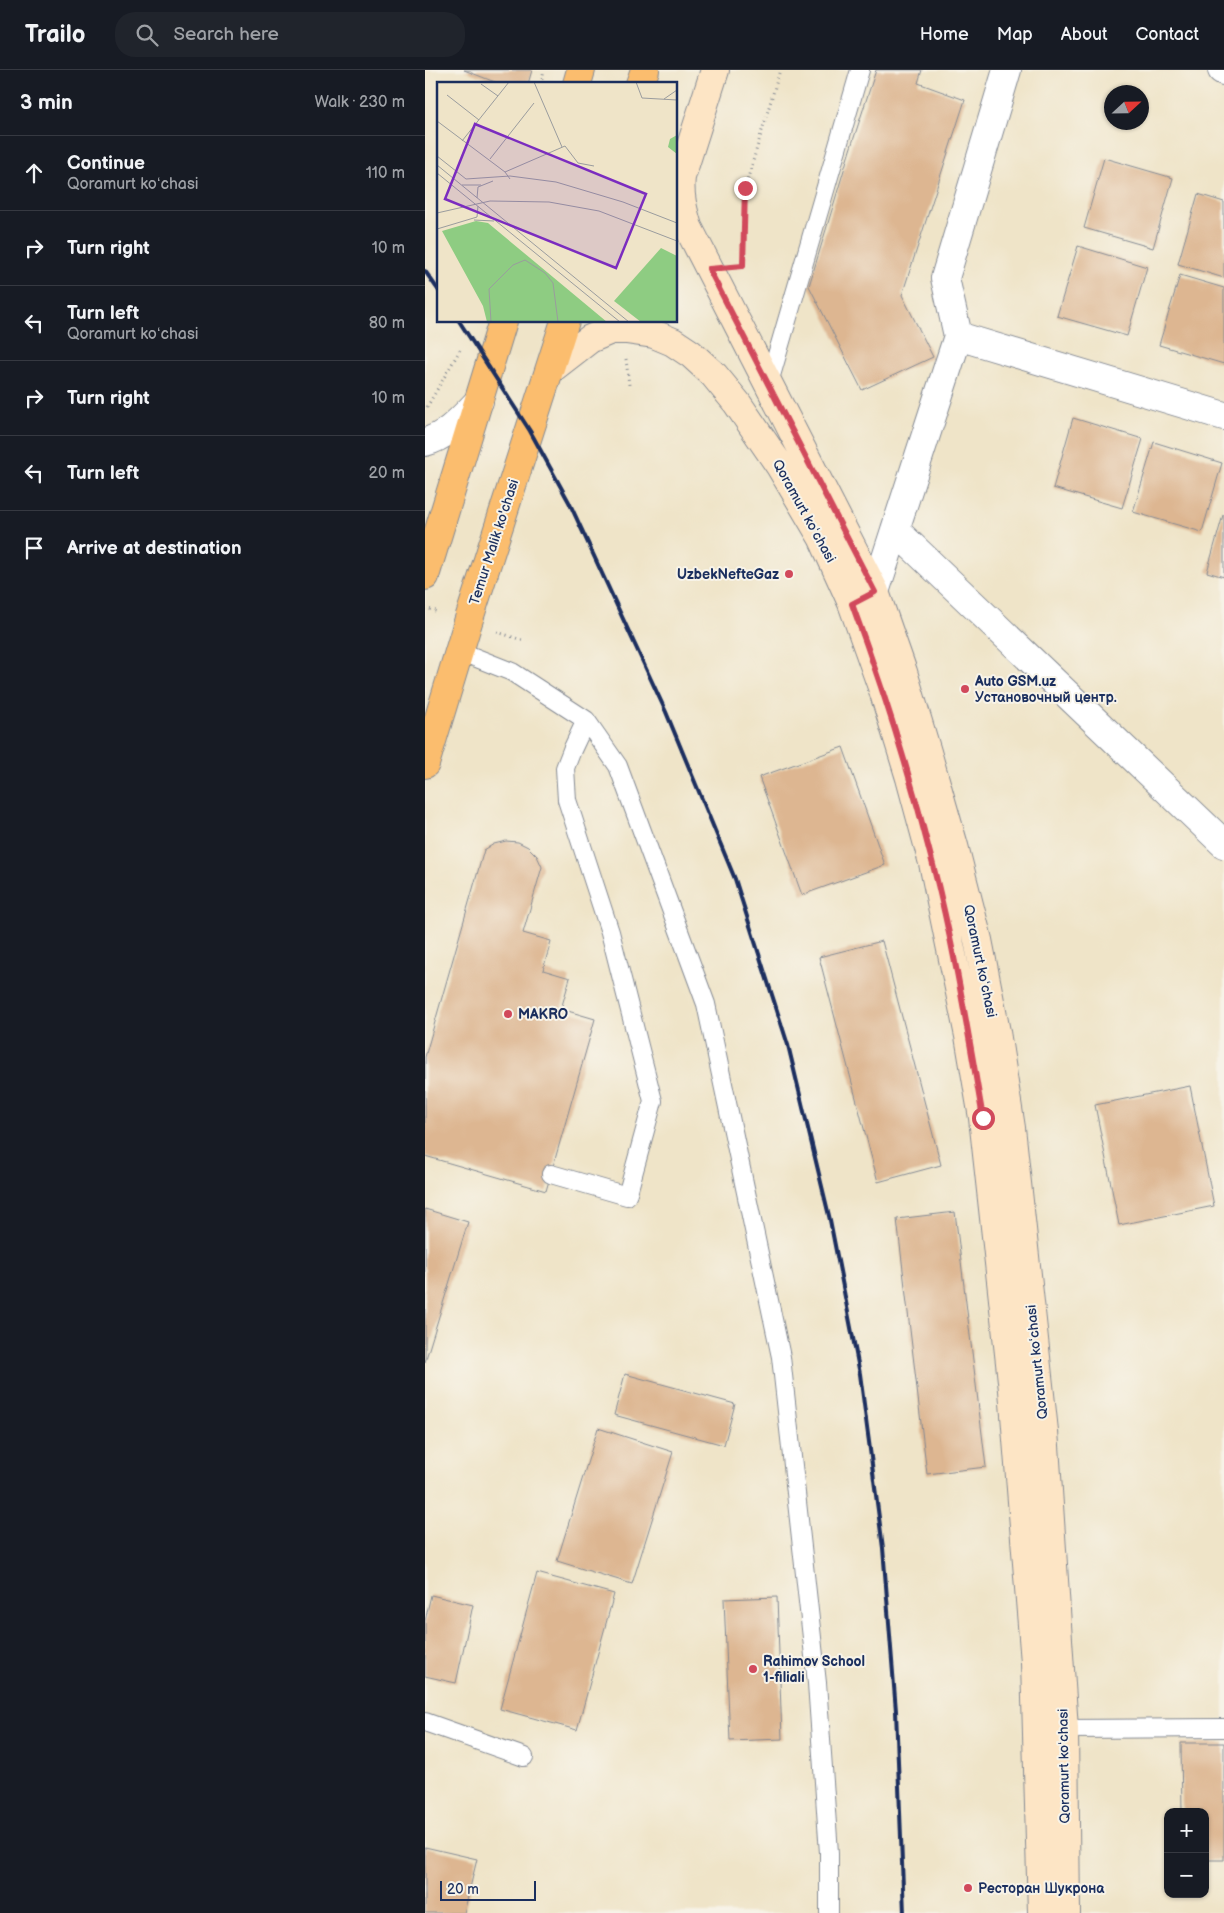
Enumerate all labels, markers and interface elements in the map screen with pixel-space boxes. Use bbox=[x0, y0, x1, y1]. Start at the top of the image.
search box bbox=[115, 12, 465, 57]
text: Trailo bbox=[25, 20, 85, 49]
icon: search bbox=[133, 21, 161, 49]
text: Search here bbox=[173, 23, 279, 46]
text: Home bbox=[920, 24, 969, 45]
text: Map bbox=[997, 24, 1033, 45]
text: About bbox=[1061, 24, 1108, 45]
text: Contact bbox=[1136, 24, 1199, 45]
inset map bbox=[437, 82, 677, 322]
north arrow bbox=[1104, 85, 1149, 130]
text: 3 min bbox=[20, 90, 73, 115]
text: Walk · 230 m bbox=[315, 93, 405, 112]
text: Continue bbox=[67, 152, 145, 175]
icon: ahead bbox=[20, 159, 48, 187]
text: 110 m bbox=[366, 164, 405, 183]
text: Qoramurt koʻchasi bbox=[67, 175, 199, 194]
route end bbox=[734, 177, 757, 200]
icon: right bbox=[20, 234, 48, 262]
text: Turn right bbox=[67, 237, 150, 260]
text: 10 m bbox=[372, 239, 405, 258]
text: Turn left bbox=[67, 302, 139, 325]
icon: left bbox=[20, 309, 48, 337]
text: 80 m bbox=[369, 314, 405, 333]
text: Qoramurt koʻchasi bbox=[67, 325, 199, 344]
icon: right bbox=[20, 384, 48, 412]
text: Turn right bbox=[67, 387, 150, 410]
text: 10 m bbox=[372, 389, 405, 408]
street label: Qoramurt koʻchasi bbox=[769, 457, 839, 565]
icon: left bbox=[20, 459, 48, 487]
text: Turn left bbox=[67, 462, 139, 485]
text: 20 m bbox=[369, 464, 405, 483]
street label: Temur Malik ko'chasi bbox=[466, 477, 522, 607]
icon: arrive bbox=[20, 534, 48, 562]
text: Arrive at destination bbox=[67, 537, 242, 560]
place label: UzbekNefteGaz bbox=[677, 566, 779, 583]
marker: UzbekNefteGaz bbox=[783, 568, 795, 580]
place label: Auto GSM.uz Установочный центр. bbox=[974, 673, 1117, 706]
marker: Auto GSM.uz Установочный центр. bbox=[959, 683, 971, 695]
street label: Qoramurt koʻchasi bbox=[960, 903, 1000, 1019]
place label: MAKRO bbox=[518, 1006, 568, 1023]
marker: MAKRO bbox=[502, 1008, 514, 1020]
route start bbox=[972, 1107, 995, 1130]
street label: Qoramurt koʻchasi bbox=[1023, 1304, 1051, 1420]
place label: Rahimov School 1-filiali bbox=[763, 1653, 865, 1686]
marker: Rahimov School 1-filiali bbox=[747, 1663, 759, 1675]
street label: Qoramurt koʻchasi bbox=[1054, 1708, 1074, 1824]
map controls bbox=[1164, 1808, 1209, 1898]
button: + bbox=[1164, 1808, 1209, 1853]
button: − bbox=[1164, 1853, 1209, 1898]
scale bar bbox=[440, 1878, 536, 1901]
place label: Ресторан Шукрона bbox=[978, 1880, 1105, 1897]
text: 20 m bbox=[447, 1881, 479, 1898]
marker: Ресторан Шукрона bbox=[962, 1882, 974, 1894]

